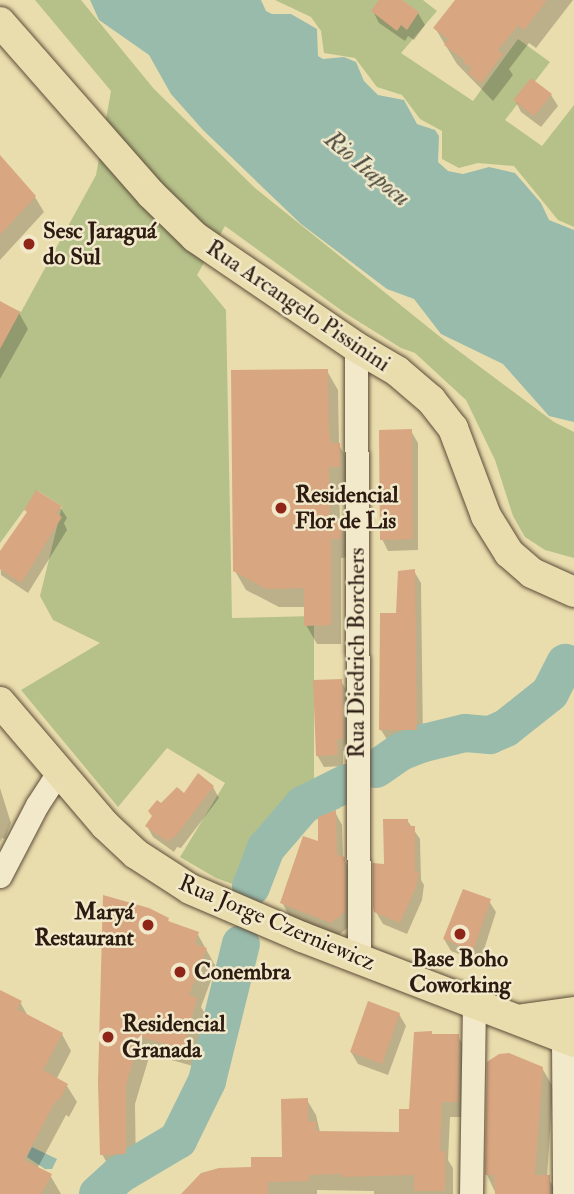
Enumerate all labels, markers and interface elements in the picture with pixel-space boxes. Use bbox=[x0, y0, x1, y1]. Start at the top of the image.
water label: Rio Itapocu bbox=[319, 125, 415, 213]
place label: Sesc Jaraguá do Sul bbox=[43, 217, 157, 271]
street label: Rua Arcangelo Pissinini bbox=[201, 234, 395, 378]
marker: Sesc Jaraguá do Sul bbox=[21, 236, 37, 252]
place label: Residencial Flor de Lis bbox=[295, 481, 398, 535]
marker: Residencial Flor de Lis bbox=[273, 500, 289, 516]
street label: Rua Diedrich Borchers bbox=[343, 548, 371, 758]
street label: Rua Jorge Czerniewicz bbox=[175, 869, 379, 977]
place label: Maryá Restaurant bbox=[34, 898, 134, 952]
marker: Maryá Restaurant bbox=[140, 917, 156, 933]
marker: Base Boho Coworking bbox=[452, 926, 468, 942]
place label: Base Boho Coworking bbox=[409, 945, 511, 999]
place label: Conembra bbox=[194, 958, 290, 986]
marker: Conembra bbox=[172, 964, 188, 980]
place label: Residencial Granada bbox=[122, 1010, 225, 1064]
marker: Residencial Granada bbox=[100, 1029, 116, 1045]

